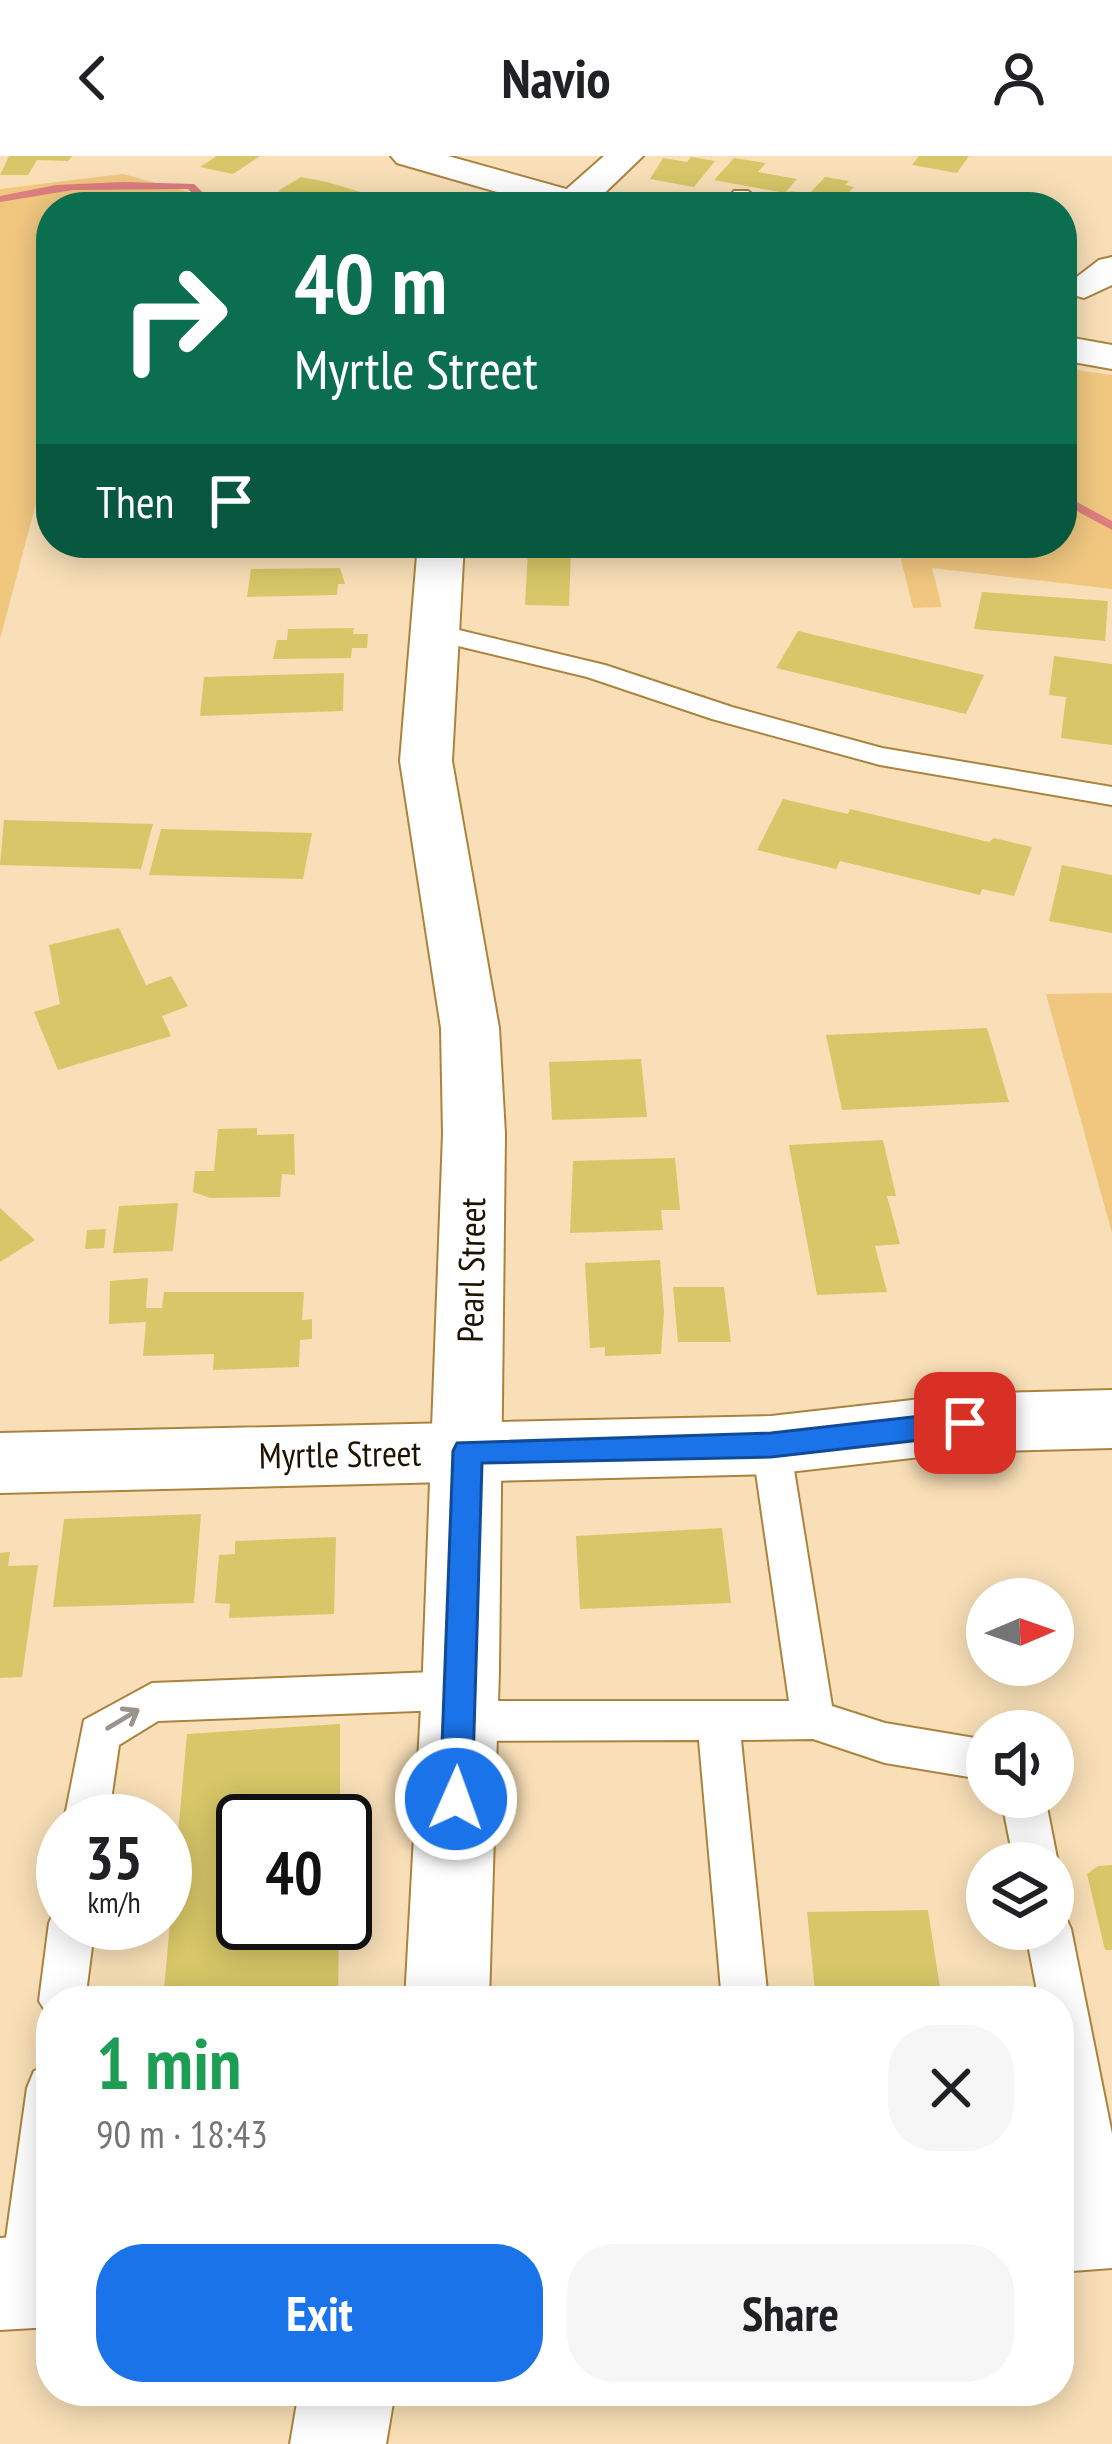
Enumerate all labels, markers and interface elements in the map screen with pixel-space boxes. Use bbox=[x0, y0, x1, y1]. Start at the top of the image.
text: Navio bbox=[501, 43, 611, 113]
icon: back bbox=[60, 45, 126, 111]
icon: person bbox=[986, 45, 1052, 111]
text: 40 m bbox=[294, 228, 447, 337]
icon: right bbox=[96, 240, 252, 396]
text: Myrtle Street bbox=[294, 334, 538, 404]
icon: arrive bbox=[198, 468, 264, 534]
text: Then bbox=[96, 472, 174, 530]
street label: Pearl Street bbox=[446, 1197, 495, 1343]
pin bbox=[914, 1372, 1016, 1474]
icon: arrive bbox=[932, 1390, 998, 1456]
street label: Myrtle Street bbox=[258, 1429, 422, 1478]
north arrow bbox=[966, 1578, 1074, 1686]
map controls bbox=[966, 1578, 1074, 1950]
one-way arrow bbox=[105, 1707, 139, 1731]
button: sound bbox=[966, 1710, 1074, 1818]
position arrow bbox=[393, 1736, 519, 1862]
speed limit sign: 40 bbox=[216, 1794, 372, 1950]
text: 35 bbox=[85, 1818, 143, 1896]
button: layers bbox=[966, 1842, 1074, 1950]
text: km/h bbox=[87, 1882, 141, 1921]
text: 1 min bbox=[96, 2016, 241, 2109]
button: close bbox=[888, 2025, 1014, 2151]
text: 90 m · 18:43 bbox=[96, 2108, 268, 2159]
button: Exit bbox=[96, 2244, 543, 2382]
button: Share bbox=[567, 2244, 1014, 2382]

